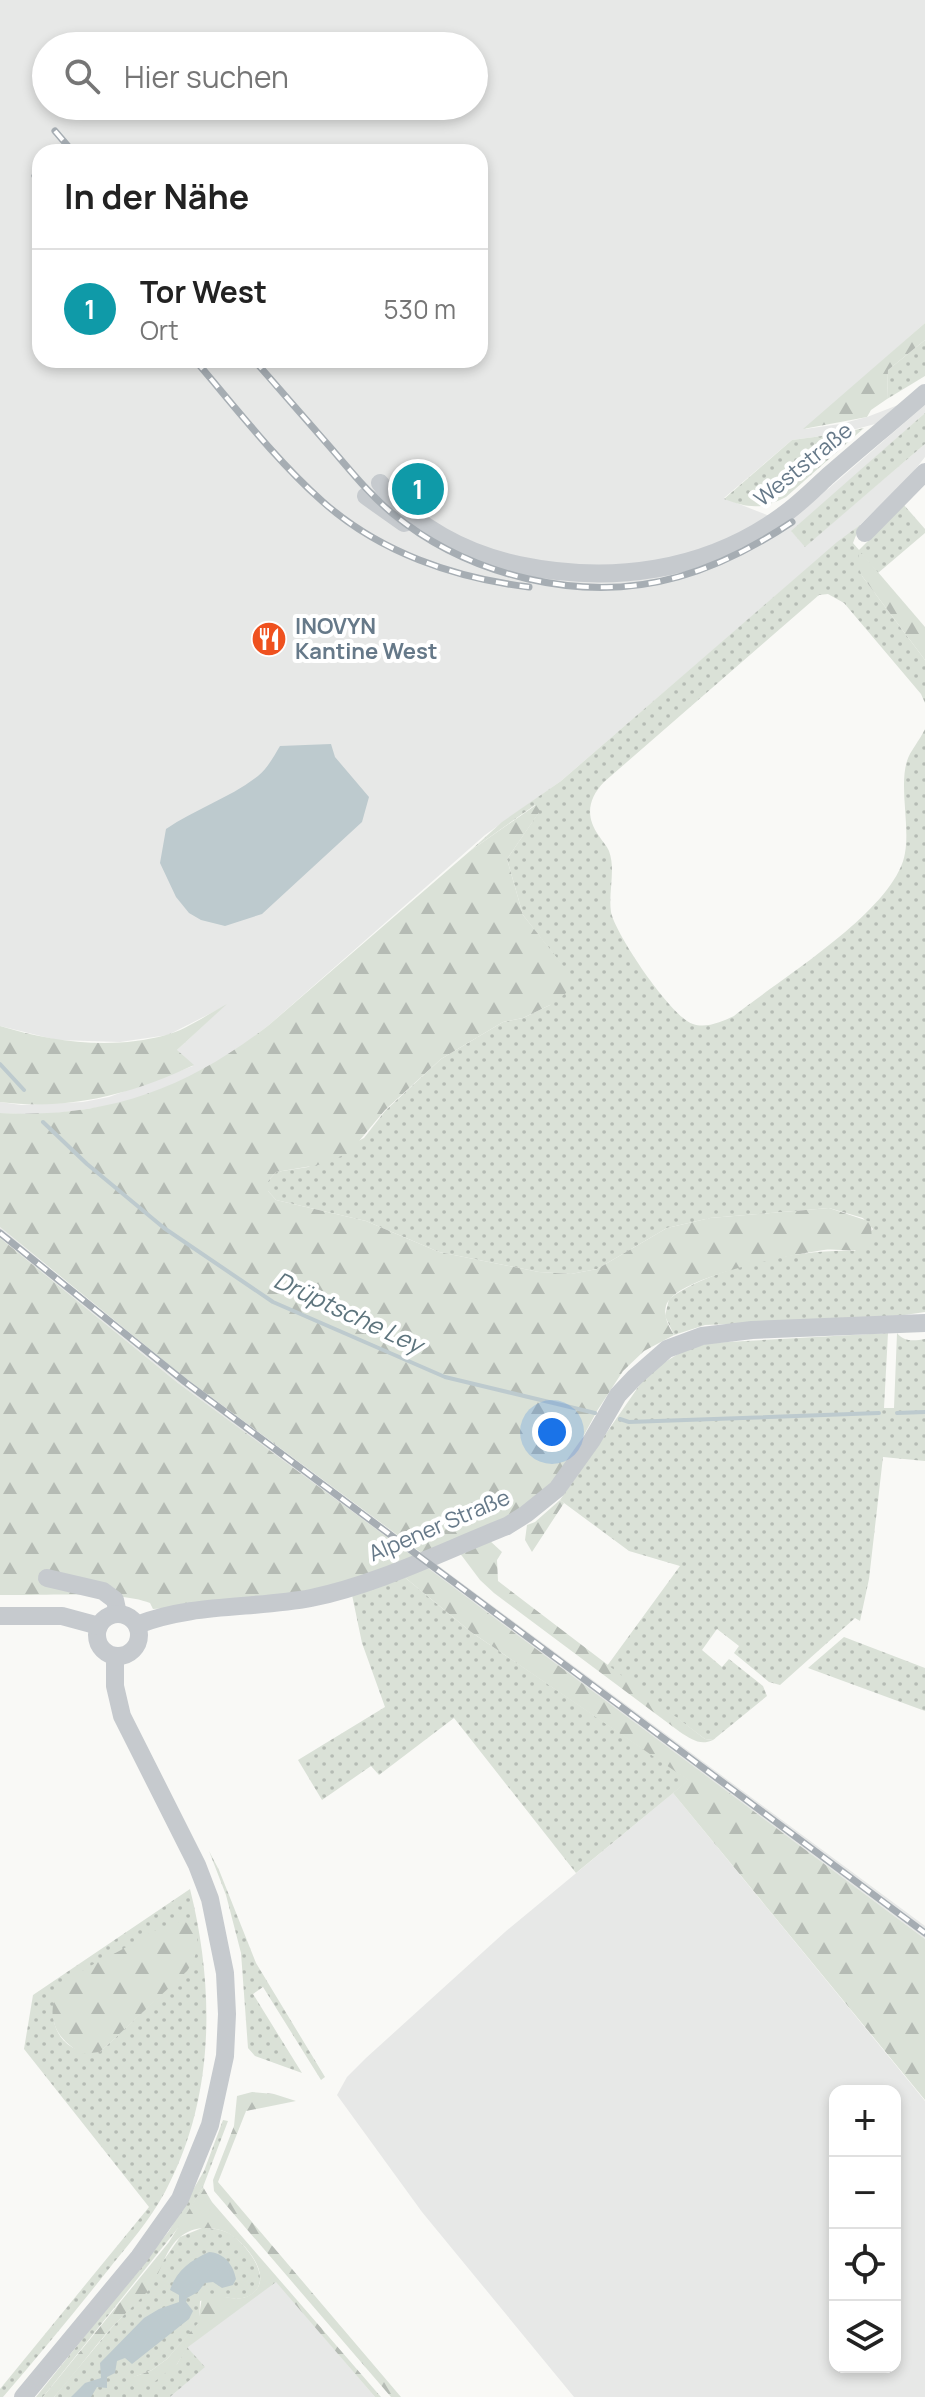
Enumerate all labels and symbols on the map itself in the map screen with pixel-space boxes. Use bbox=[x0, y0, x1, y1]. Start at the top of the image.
street label: Weststraße bbox=[747, 415, 859, 513]
pin: 1 bbox=[392, 459, 444, 519]
place label: INOVYN Kantine West bbox=[295, 611, 437, 666]
restaurant icon: INOVYN Kantine West bbox=[250, 620, 288, 658]
water label: Drüptsche Ley bbox=[269, 1263, 431, 1362]
your location bbox=[532, 1412, 572, 1452]
street label: Alpener Straße bbox=[364, 1482, 514, 1568]

